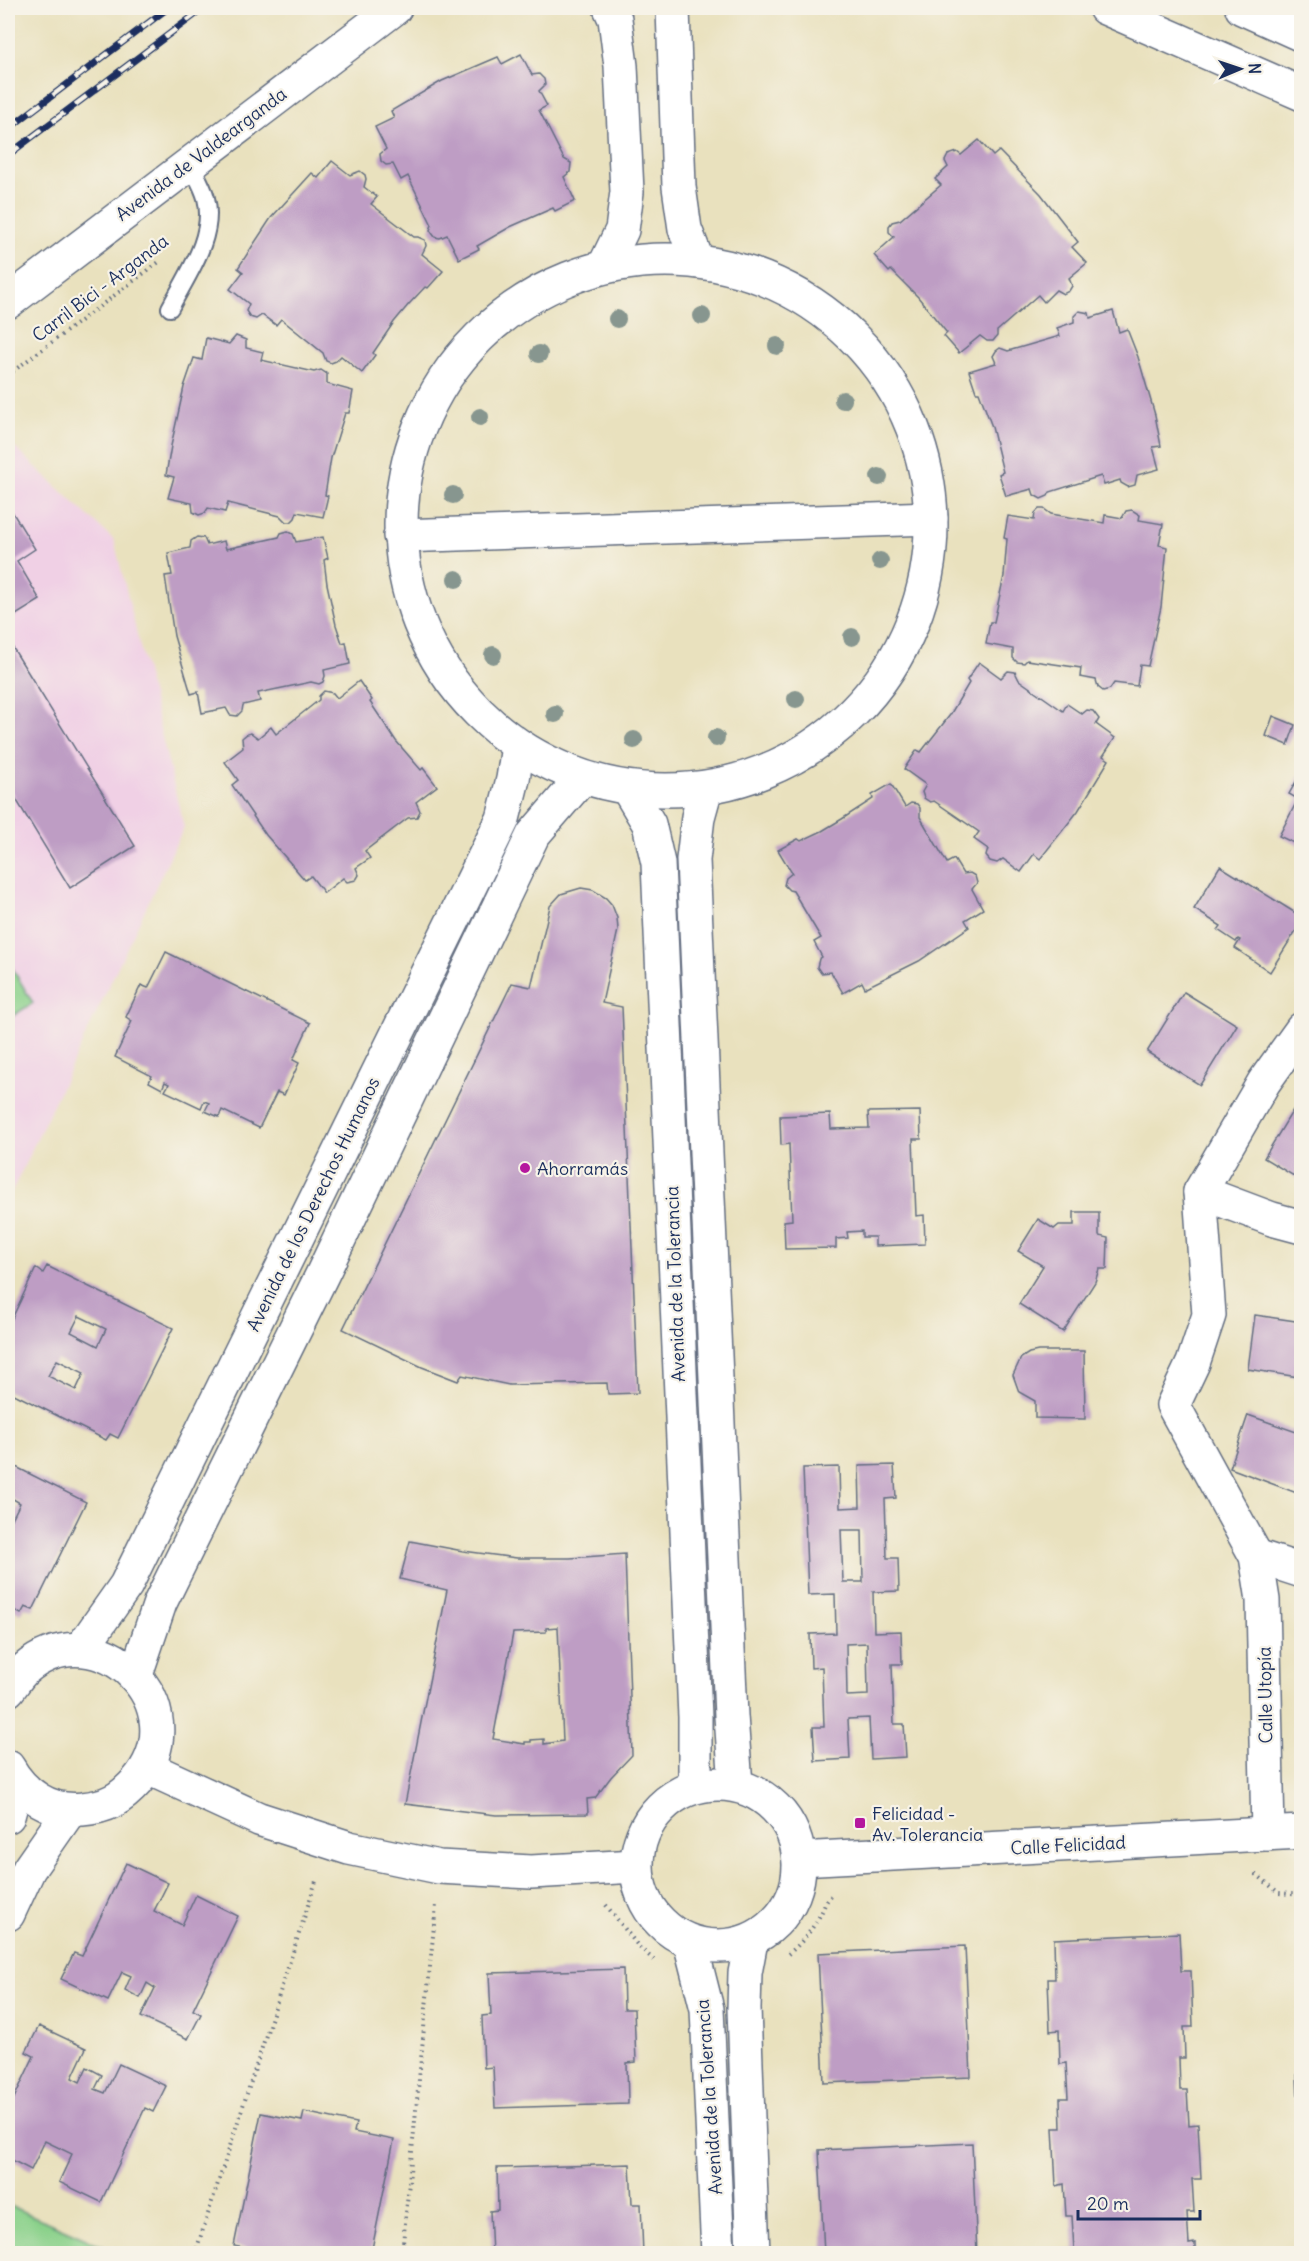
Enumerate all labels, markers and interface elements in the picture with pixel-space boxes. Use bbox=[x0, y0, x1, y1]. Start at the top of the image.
north arrow bbox=[1210, 39, 1270, 99]
text: N bbox=[1245, 63, 1265, 74]
street label: Avenida de Valdearganda bbox=[111, 82, 291, 226]
street label: Carril Bici - Arganda bbox=[27, 229, 173, 347]
street label: Avenida de los Derechos Humanos bbox=[241, 1073, 385, 1335]
place label: Ahorramás bbox=[537, 1157, 628, 1180]
marker: Ahorramás bbox=[518, 1161, 532, 1175]
street label: Avenida de la Tolerancia bbox=[660, 1186, 690, 1382]
street label: Calle Utopía bbox=[1253, 1646, 1277, 1744]
place label: Felicidad - Av. Tolerancia bbox=[872, 1802, 983, 1846]
marker: Felicidad - Av. Tolerancia bbox=[853, 1816, 867, 1830]
street label: Calle Felicidad bbox=[1010, 1830, 1127, 1860]
street label: Avenida de la Tolerancia bbox=[691, 1998, 727, 2196]
scale bar bbox=[1078, 2183, 1200, 2221]
text: 20 m bbox=[1087, 2192, 1129, 2215]

